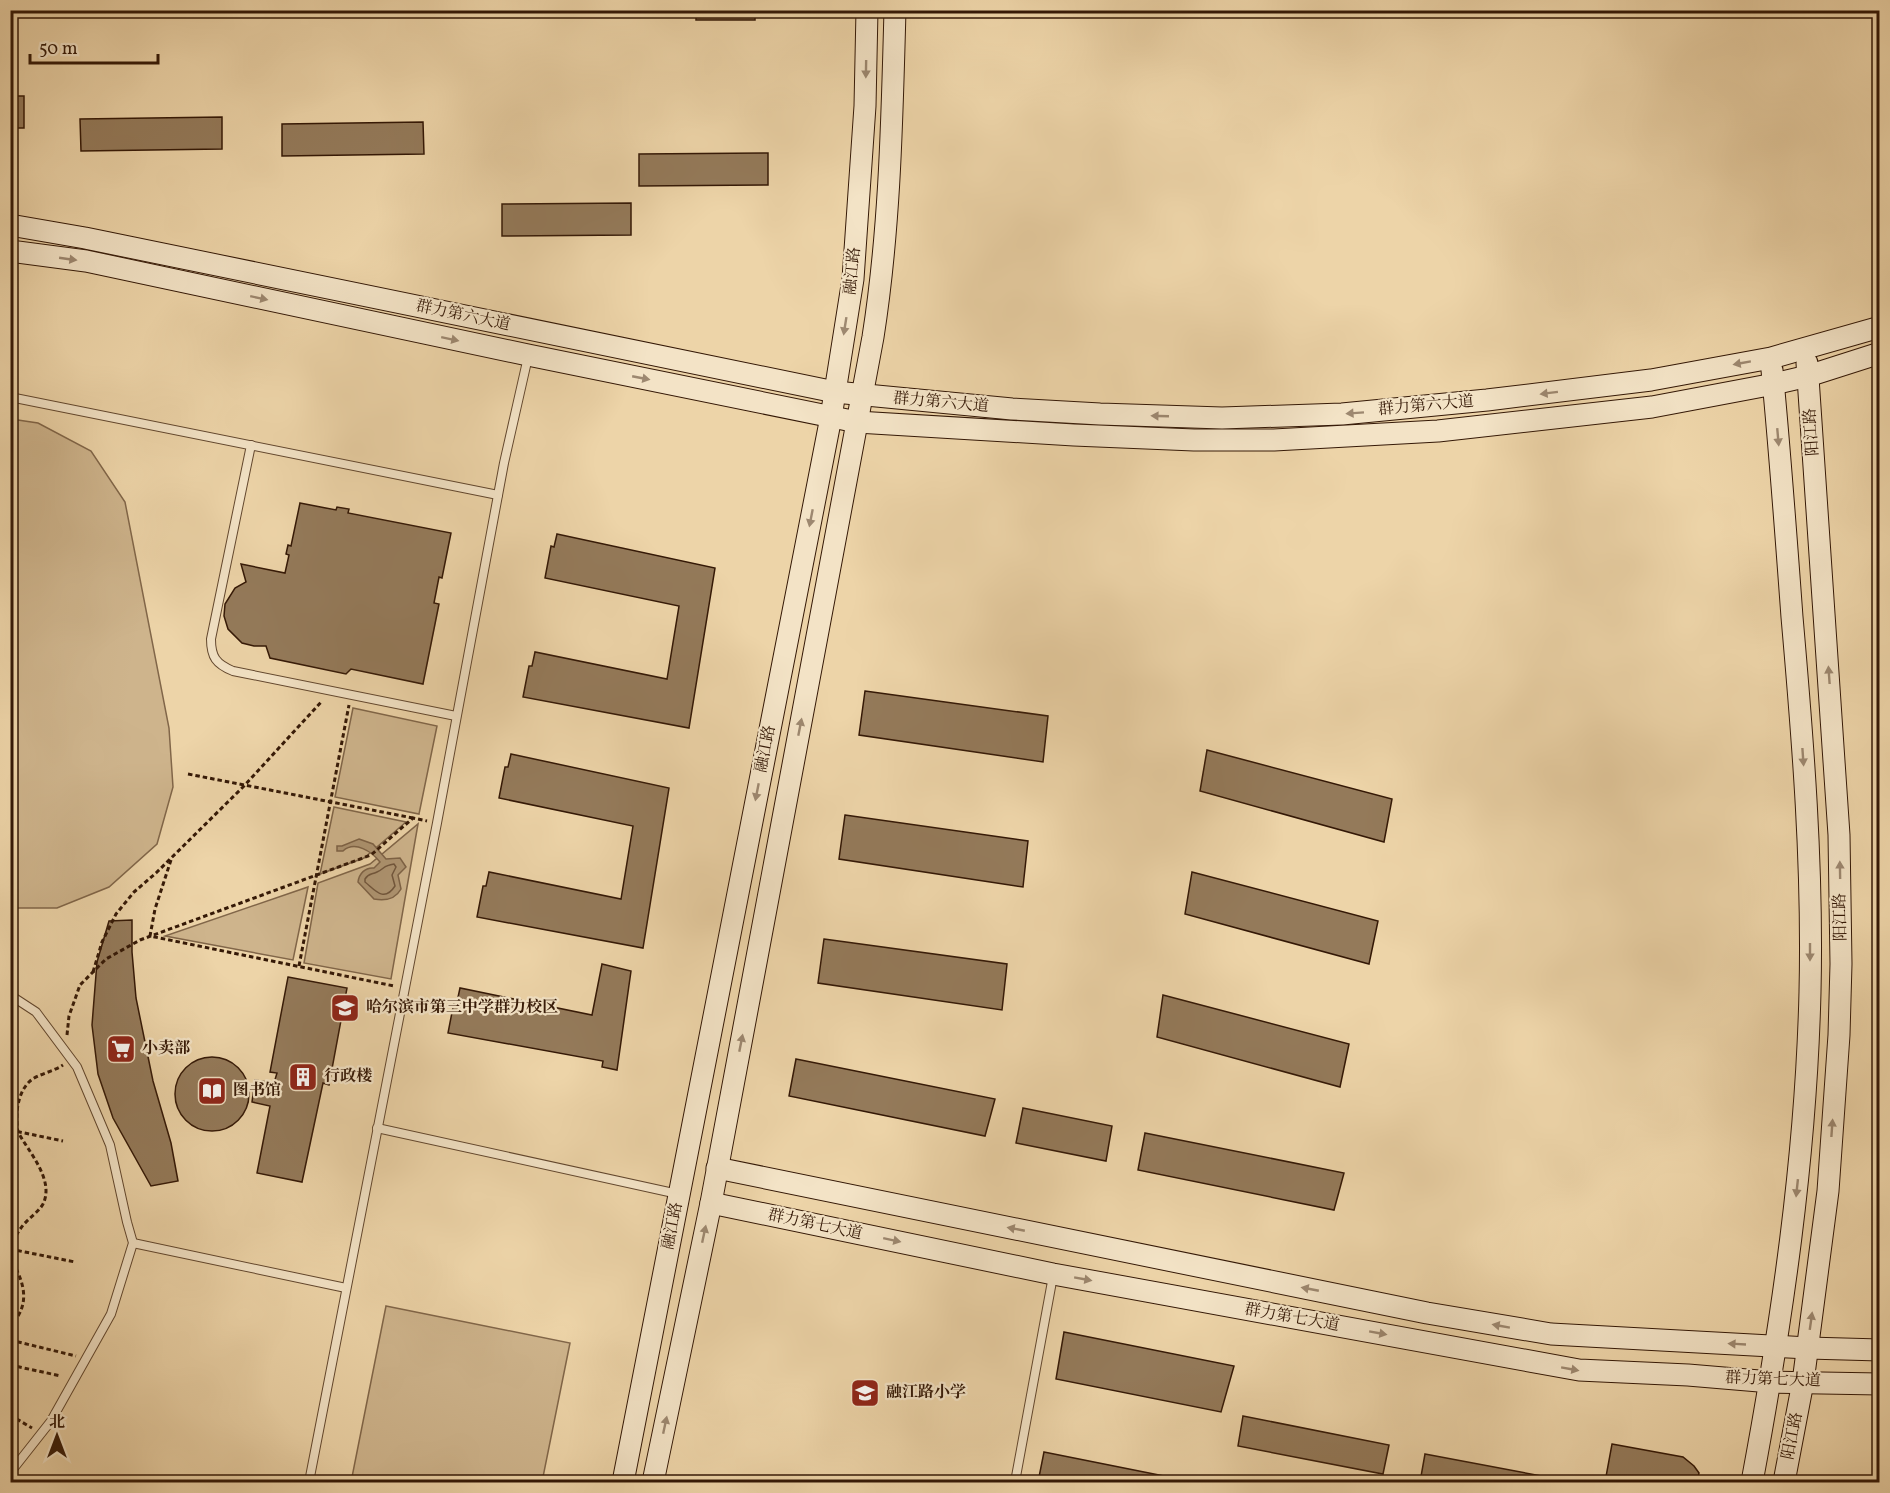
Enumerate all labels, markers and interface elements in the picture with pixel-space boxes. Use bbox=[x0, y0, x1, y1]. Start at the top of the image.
scale bar bbox=[30, 27, 158, 65]
text: 50 m bbox=[39, 37, 78, 62]
one-way arrow bbox=[861, 59, 871, 78]
street label: 融江路 bbox=[840, 246, 866, 296]
one-way arrow bbox=[59, 254, 78, 264]
one-way arrow bbox=[250, 294, 269, 303]
street label: 群力第六大道 bbox=[414, 295, 512, 337]
one-way arrow bbox=[841, 317, 850, 336]
one-way arrow bbox=[441, 335, 460, 344]
one-way arrow bbox=[1732, 359, 1751, 368]
one-way arrow bbox=[632, 374, 651, 383]
street label: 群力第六大道 bbox=[892, 388, 990, 418]
one-way arrow bbox=[1540, 388, 1559, 398]
street label: 群力第六大道 bbox=[1377, 391, 1475, 421]
street label: 阳江路 bbox=[1799, 407, 1825, 457]
one-way arrow bbox=[1346, 408, 1365, 417]
one-way arrow bbox=[1151, 411, 1170, 421]
one-way arrow bbox=[1773, 428, 1783, 447]
one-way arrow bbox=[806, 509, 815, 528]
one-way arrow bbox=[1824, 666, 1834, 685]
one-way arrow bbox=[796, 717, 805, 736]
street label: 融江路 bbox=[751, 723, 781, 775]
one-way arrow bbox=[1798, 748, 1808, 767]
one-way arrow bbox=[752, 782, 761, 801]
one-way arrow bbox=[1835, 860, 1845, 879]
street label: 阳江路 bbox=[1830, 893, 1852, 941]
one-way arrow bbox=[1805, 942, 1815, 961]
school or university icon: 哈尔滨市第三中学群力校区 bbox=[329, 992, 361, 1024]
place label: 哈尔滨市第三中学群力校区 bbox=[366, 997, 558, 1019]
supermarket icon: 小卖部 bbox=[105, 1033, 137, 1065]
one-way arrow bbox=[736, 1033, 745, 1052]
place label: 小卖部 bbox=[142, 1038, 191, 1060]
building icon: 行政楼 bbox=[287, 1061, 319, 1093]
place label: 行政楼 bbox=[324, 1066, 372, 1088]
library icon: 图书馆 bbox=[196, 1075, 228, 1107]
place label: 图书馆 bbox=[233, 1080, 281, 1102]
one-way arrow bbox=[1828, 1118, 1837, 1137]
one-way arrow bbox=[1792, 1179, 1801, 1198]
street label: 融江路 bbox=[658, 1200, 688, 1252]
street label: 群力第七大道 bbox=[766, 1204, 864, 1246]
one-way arrow bbox=[1006, 1224, 1025, 1233]
one-way arrow bbox=[700, 1225, 710, 1244]
one-way arrow bbox=[882, 1236, 901, 1246]
one-way arrow bbox=[1073, 1275, 1092, 1284]
one-way arrow bbox=[1300, 1284, 1319, 1293]
street label: 群力第七大道 bbox=[1243, 1299, 1341, 1337]
one-way arrow bbox=[1807, 1312, 1816, 1331]
one-way arrow bbox=[1492, 1321, 1511, 1330]
one-way arrow bbox=[1368, 1329, 1387, 1338]
one-way arrow bbox=[1728, 1340, 1747, 1349]
one-way arrow bbox=[1560, 1364, 1579, 1373]
street label: 群力第七大道 bbox=[1725, 1367, 1821, 1393]
school or university icon: 融江路小学 bbox=[849, 1377, 881, 1409]
place label: 融江路小学 bbox=[886, 1382, 966, 1404]
north arrow bbox=[27, 1406, 87, 1466]
street label: 阳江路 bbox=[1778, 1410, 1808, 1462]
text: 北 bbox=[49, 1412, 65, 1434]
one-way arrow bbox=[661, 1415, 670, 1434]

